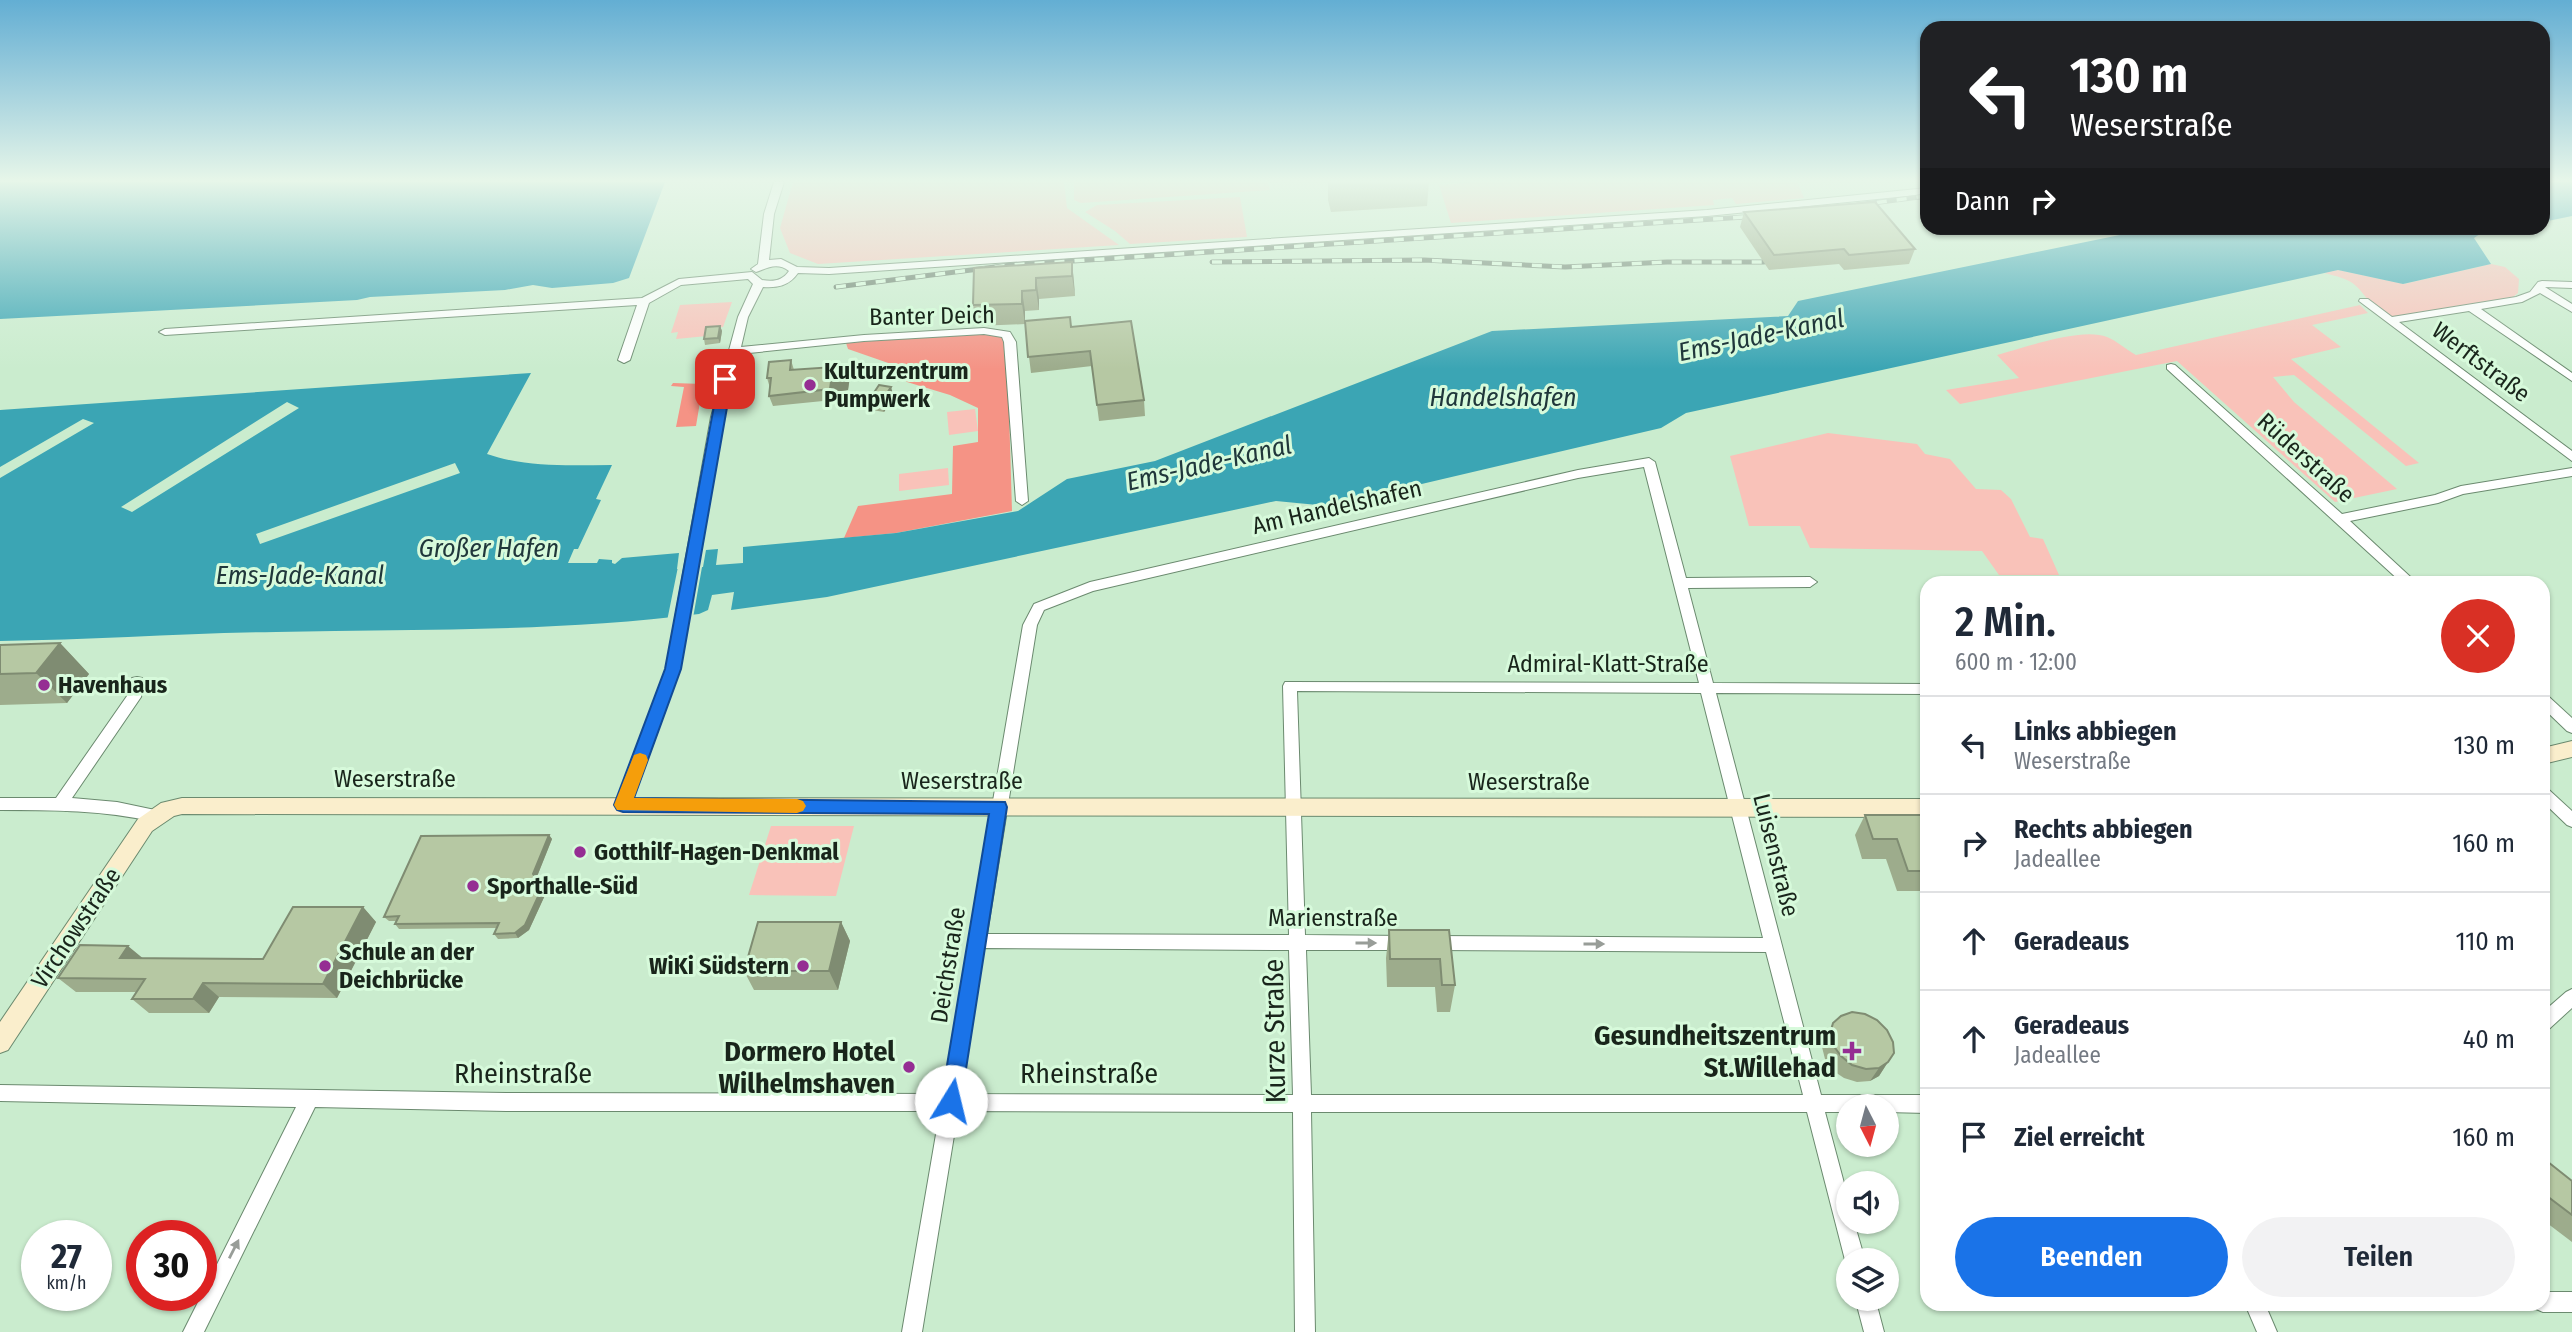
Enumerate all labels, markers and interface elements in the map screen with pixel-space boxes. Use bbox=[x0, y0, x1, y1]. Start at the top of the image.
text: 130 m bbox=[2070, 46, 2188, 105]
icon: left bbox=[1955, 49, 2046, 140]
text: Weserstraße bbox=[2070, 106, 2233, 144]
icon: right bbox=[2024, 182, 2062, 220]
text: Dann bbox=[1955, 186, 2010, 217]
street label: Banter Deich bbox=[869, 301, 995, 331]
water label: Ems-Jade-Kanal bbox=[1675, 303, 1847, 368]
street label: Werftstraße bbox=[2427, 316, 2535, 408]
pin bbox=[695, 349, 755, 409]
place label: Kulturzentrum Pumpwerk bbox=[824, 357, 969, 413]
icon: arrive bbox=[706, 360, 744, 398]
marker: Kulturzentrum Pumpwerk bbox=[802, 377, 818, 393]
water label: Handelshafen bbox=[1429, 382, 1577, 413]
street label: Rüderstraße bbox=[2252, 407, 2360, 509]
water label: Ems-Jade-Kanal bbox=[1123, 429, 1295, 498]
street label: Am Handelshafen bbox=[1250, 474, 1424, 540]
water label: Großer Hafen bbox=[419, 533, 559, 564]
water label: Ems-Jade-Kanal bbox=[216, 560, 385, 591]
text: 2 Min. bbox=[1955, 597, 2056, 647]
button: close bbox=[2441, 599, 2515, 673]
text: 600 m · 12:00 bbox=[1955, 648, 2077, 676]
street label: Admiral-Klatt-Straße bbox=[1507, 650, 1709, 678]
place label: Havenhaus bbox=[58, 671, 168, 699]
marker: Havenhaus bbox=[36, 677, 52, 693]
text: Links abbiegen bbox=[2014, 716, 2177, 747]
icon: left bbox=[1955, 726, 1993, 764]
text: 130 m bbox=[2453, 730, 2515, 761]
text: Weserstraße bbox=[2014, 747, 2131, 775]
street label: Weserstraße bbox=[334, 765, 456, 793]
street label: Weserstraße bbox=[901, 767, 1023, 795]
street label: Weserstraße bbox=[1468, 768, 1590, 796]
street label: Luisenstraße bbox=[1747, 791, 1805, 919]
text: Rechts abbiegen bbox=[2014, 814, 2193, 845]
icon: right bbox=[1955, 824, 1993, 862]
text: 160 m bbox=[2452, 828, 2515, 859]
place label: Gotthilf-Hagen-Denkmal bbox=[594, 838, 839, 866]
marker: Gotthilf-Hagen-Denkmal bbox=[572, 844, 588, 860]
text: Jadeallee bbox=[2014, 845, 2101, 873]
street label: Virchowstraße bbox=[25, 862, 127, 994]
place label: Sporthalle-Süd bbox=[487, 872, 638, 900]
marker: Sporthalle-Süd bbox=[465, 878, 481, 894]
street label: Marienstraße bbox=[1268, 904, 1398, 932]
street label: Deichstraße bbox=[925, 905, 971, 1025]
icon: ahead bbox=[1955, 922, 1993, 960]
text: Geradeaus bbox=[2014, 926, 2129, 957]
text: 110 m bbox=[2455, 926, 2515, 957]
one-way arrow bbox=[1356, 937, 1378, 949]
place label: Schule an der Deichbrücke bbox=[339, 938, 474, 994]
one-way arrow bbox=[1583, 938, 1605, 950]
place label: WiKi Südstern bbox=[649, 952, 789, 980]
marker: Schule an der Deichbrücke bbox=[317, 958, 333, 974]
marker: WiKi Südstern bbox=[795, 958, 811, 974]
street label: Kurze Straße bbox=[1257, 958, 1292, 1103]
text: Geradeaus bbox=[2014, 1010, 2129, 1041]
place label: Gesundheitszentrum St.Willehad bbox=[1594, 1019, 1836, 1084]
icon: ahead bbox=[1955, 1020, 1993, 1058]
text: 40 m bbox=[2463, 1024, 2515, 1055]
place label: Dormero Hotel Wilhelmshaven bbox=[718, 1035, 895, 1100]
marker: Gesundheitszentrum St.Willehad bbox=[1842, 1041, 1862, 1061]
text: Jadeallee bbox=[2014, 1041, 2101, 1069]
street label: Rheinstraße bbox=[454, 1057, 592, 1090]
street label: Rheinstraße bbox=[1020, 1057, 1158, 1090]
marker: Dormero Hotel Wilhelmshaven bbox=[901, 1059, 917, 1075]
position arrow bbox=[914, 1064, 988, 1138]
north arrow bbox=[1836, 1094, 1899, 1157]
map controls bbox=[1836, 1094, 1899, 1311]
icon: arrive bbox=[1955, 1118, 1993, 1156]
text: Ziel erreicht bbox=[2014, 1122, 2145, 1153]
text: 160 m bbox=[2452, 1122, 2515, 1153]
button: sound bbox=[1836, 1171, 1899, 1234]
button: Beenden bbox=[1955, 1217, 2228, 1297]
button: Teilen bbox=[2242, 1217, 2515, 1297]
speed limit sign: 30 bbox=[126, 1220, 217, 1311]
text: 27 bbox=[51, 1235, 82, 1277]
one-way arrow bbox=[229, 1239, 240, 1259]
button: layers bbox=[1836, 1248, 1899, 1311]
text: km/h bbox=[46, 1272, 87, 1294]

